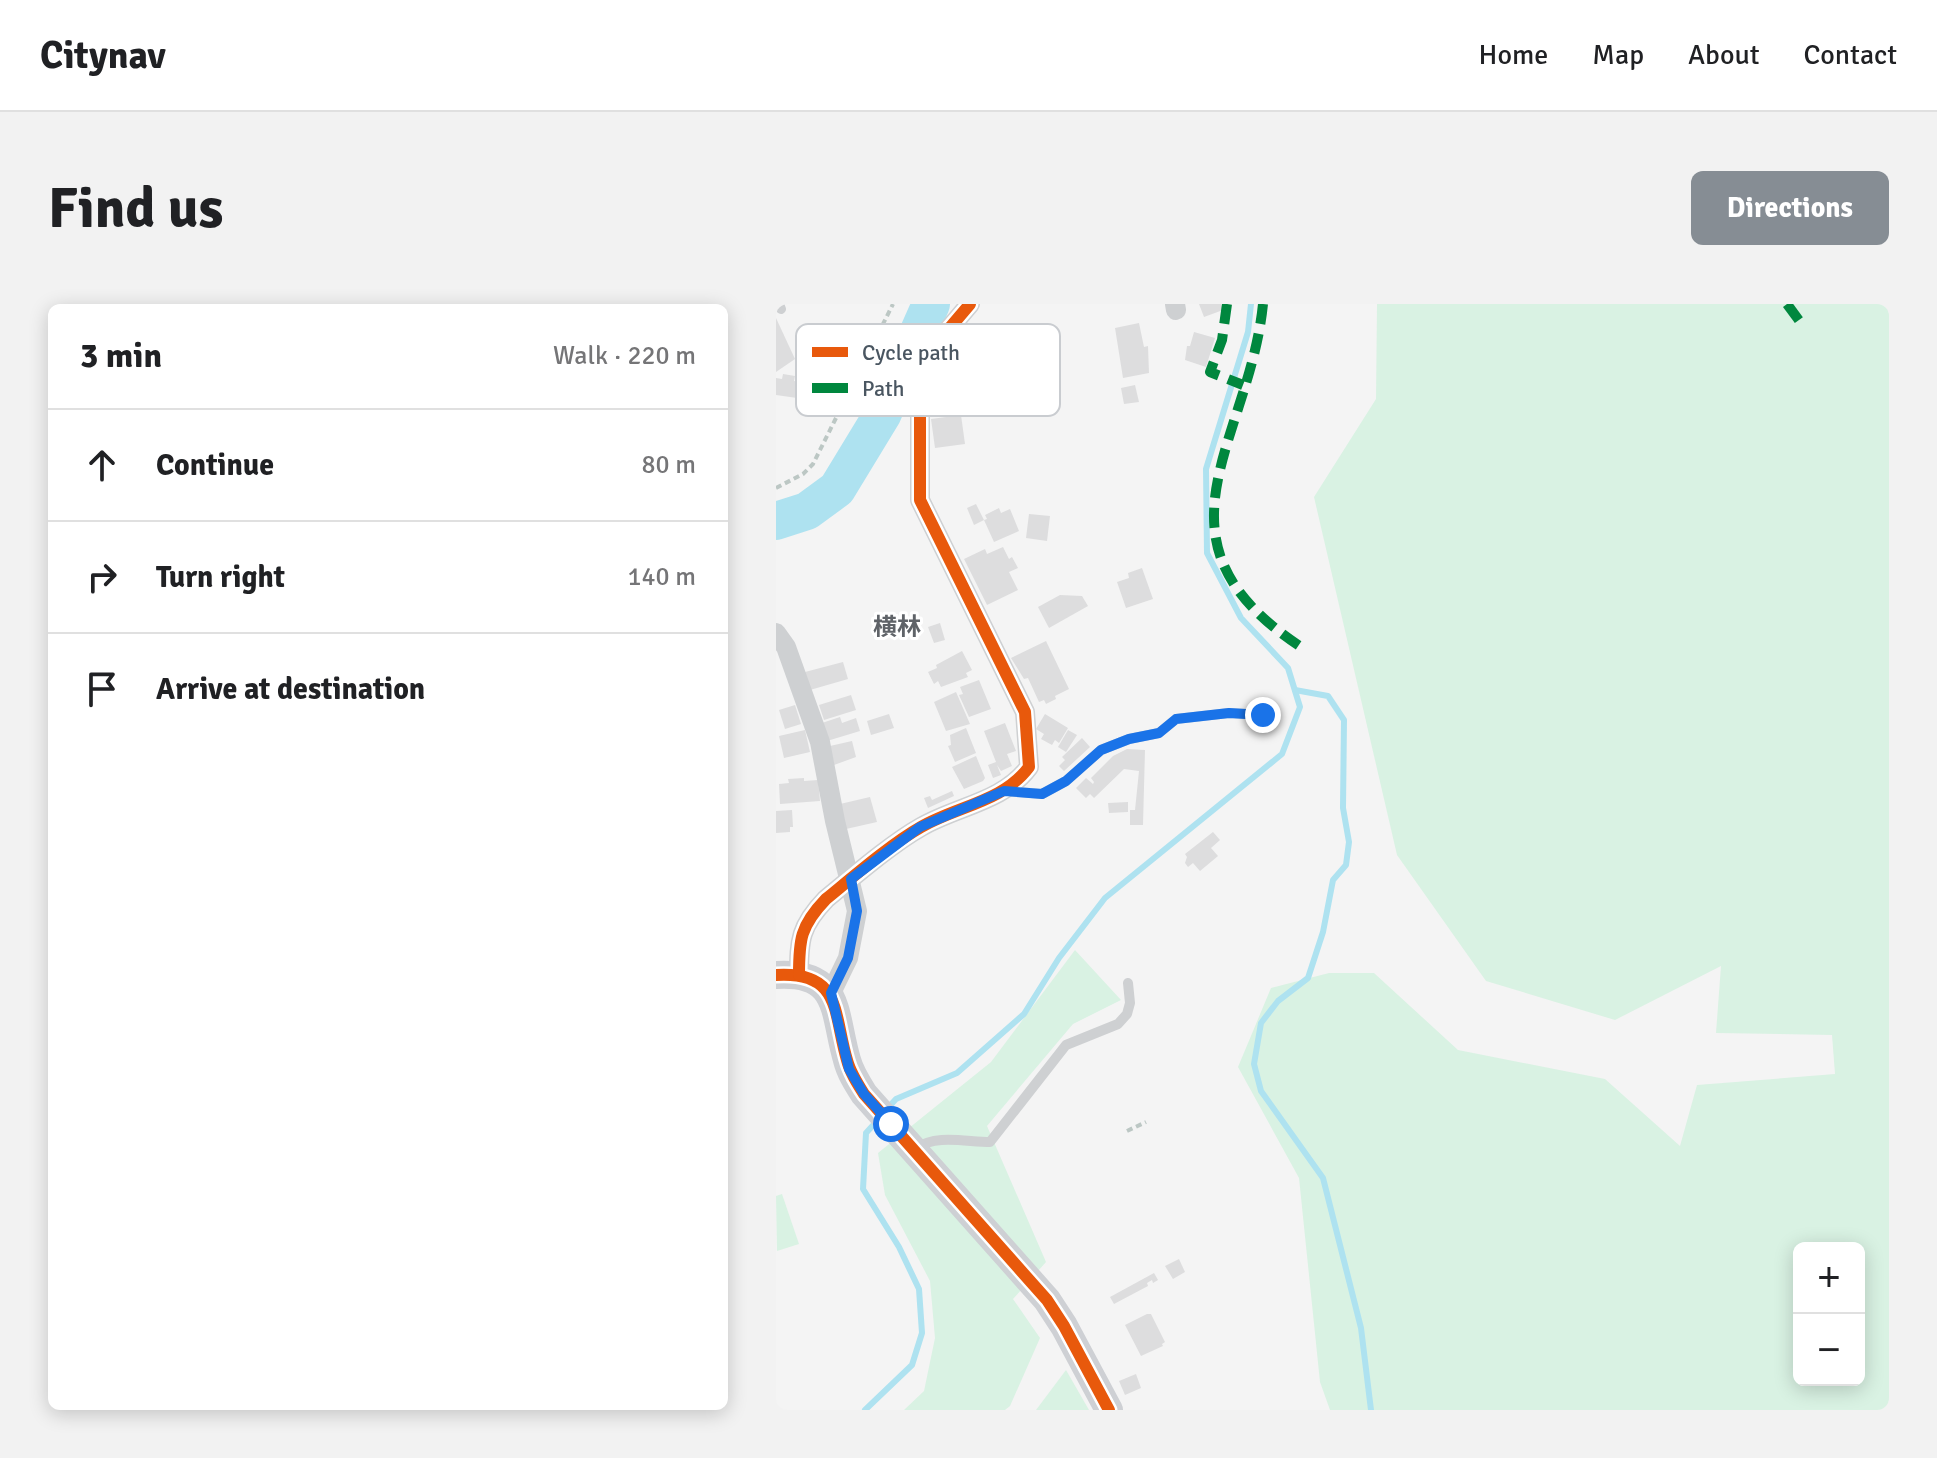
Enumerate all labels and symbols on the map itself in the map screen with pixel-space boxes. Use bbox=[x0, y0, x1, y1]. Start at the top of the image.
legend bbox=[796, 324, 1060, 416]
text: Cycle path bbox=[862, 339, 960, 366]
text: Path bbox=[862, 375, 905, 402]
district label: 横林 bbox=[873, 612, 921, 642]
route end bbox=[1245, 697, 1281, 733]
route start bbox=[873, 1106, 909, 1142]

